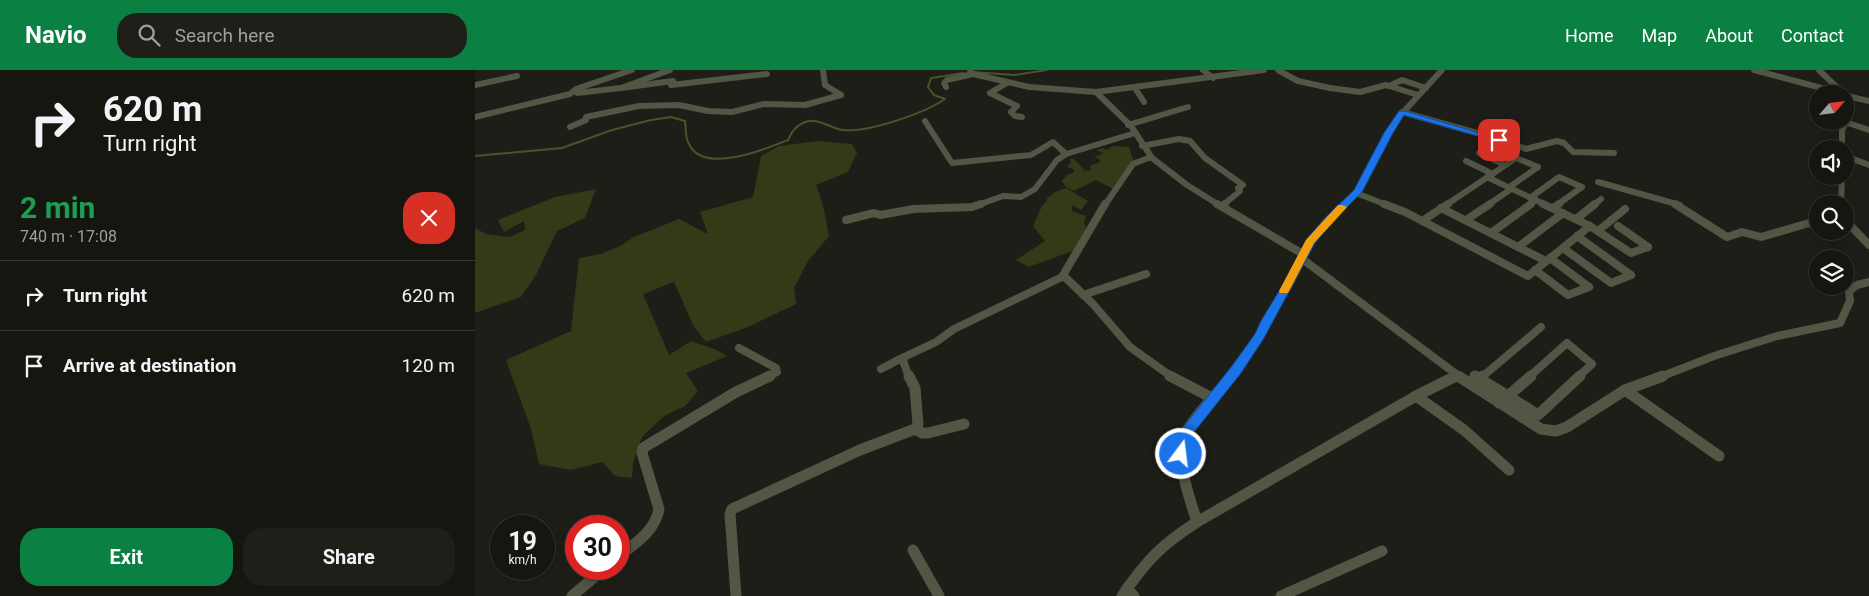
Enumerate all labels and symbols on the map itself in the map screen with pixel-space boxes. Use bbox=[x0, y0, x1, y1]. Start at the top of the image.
north arrow bbox=[1809, 85, 1854, 130]
pin bbox=[1478, 119, 1520, 161]
position arrow bbox=[1154, 427, 1206, 479]
speed limit sign: 30 bbox=[565, 515, 630, 580]

